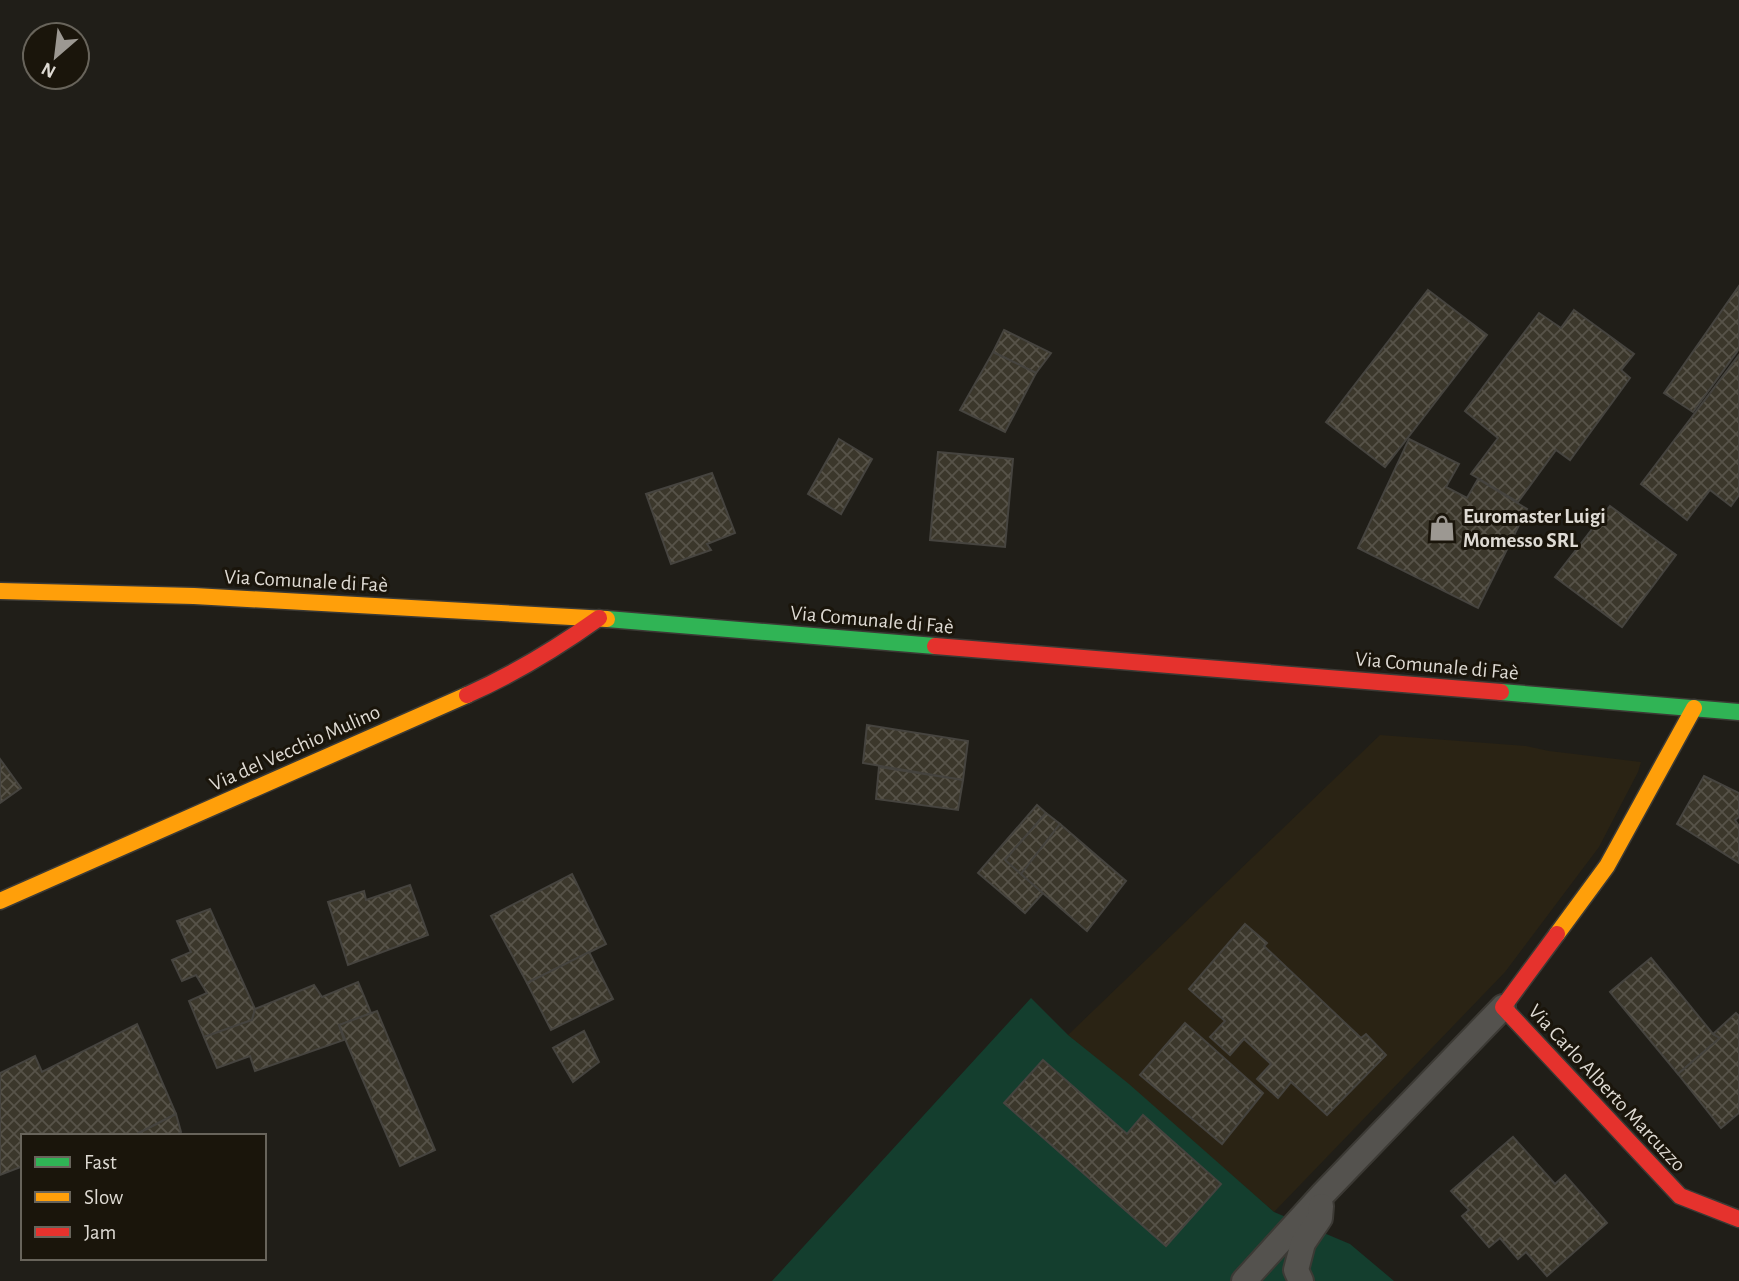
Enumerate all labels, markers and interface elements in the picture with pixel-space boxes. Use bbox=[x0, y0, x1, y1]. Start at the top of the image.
north arrow bbox=[21, 21, 91, 91]
text: N bbox=[38, 58, 59, 81]
place label: Euromaster Luigi Momesso SRL bbox=[1463, 506, 1606, 551]
shop icon: Euromaster Luigi Momesso SRL bbox=[1427, 513, 1457, 543]
street label: Via Comunale di Faè bbox=[223, 566, 389, 596]
street label: Via Comunale di Faè bbox=[789, 602, 955, 638]
street label: Via Comunale di Faè bbox=[1354, 648, 1520, 684]
street label: Via del Vecchio Mulino bbox=[207, 701, 383, 795]
street label: Via Carlo Alberto Marcuzzo bbox=[1524, 1000, 1690, 1176]
legend bbox=[21, 1134, 266, 1260]
text: Fast bbox=[84, 1152, 117, 1173]
text: Slow bbox=[84, 1187, 123, 1208]
text: Jam bbox=[84, 1222, 116, 1243]

